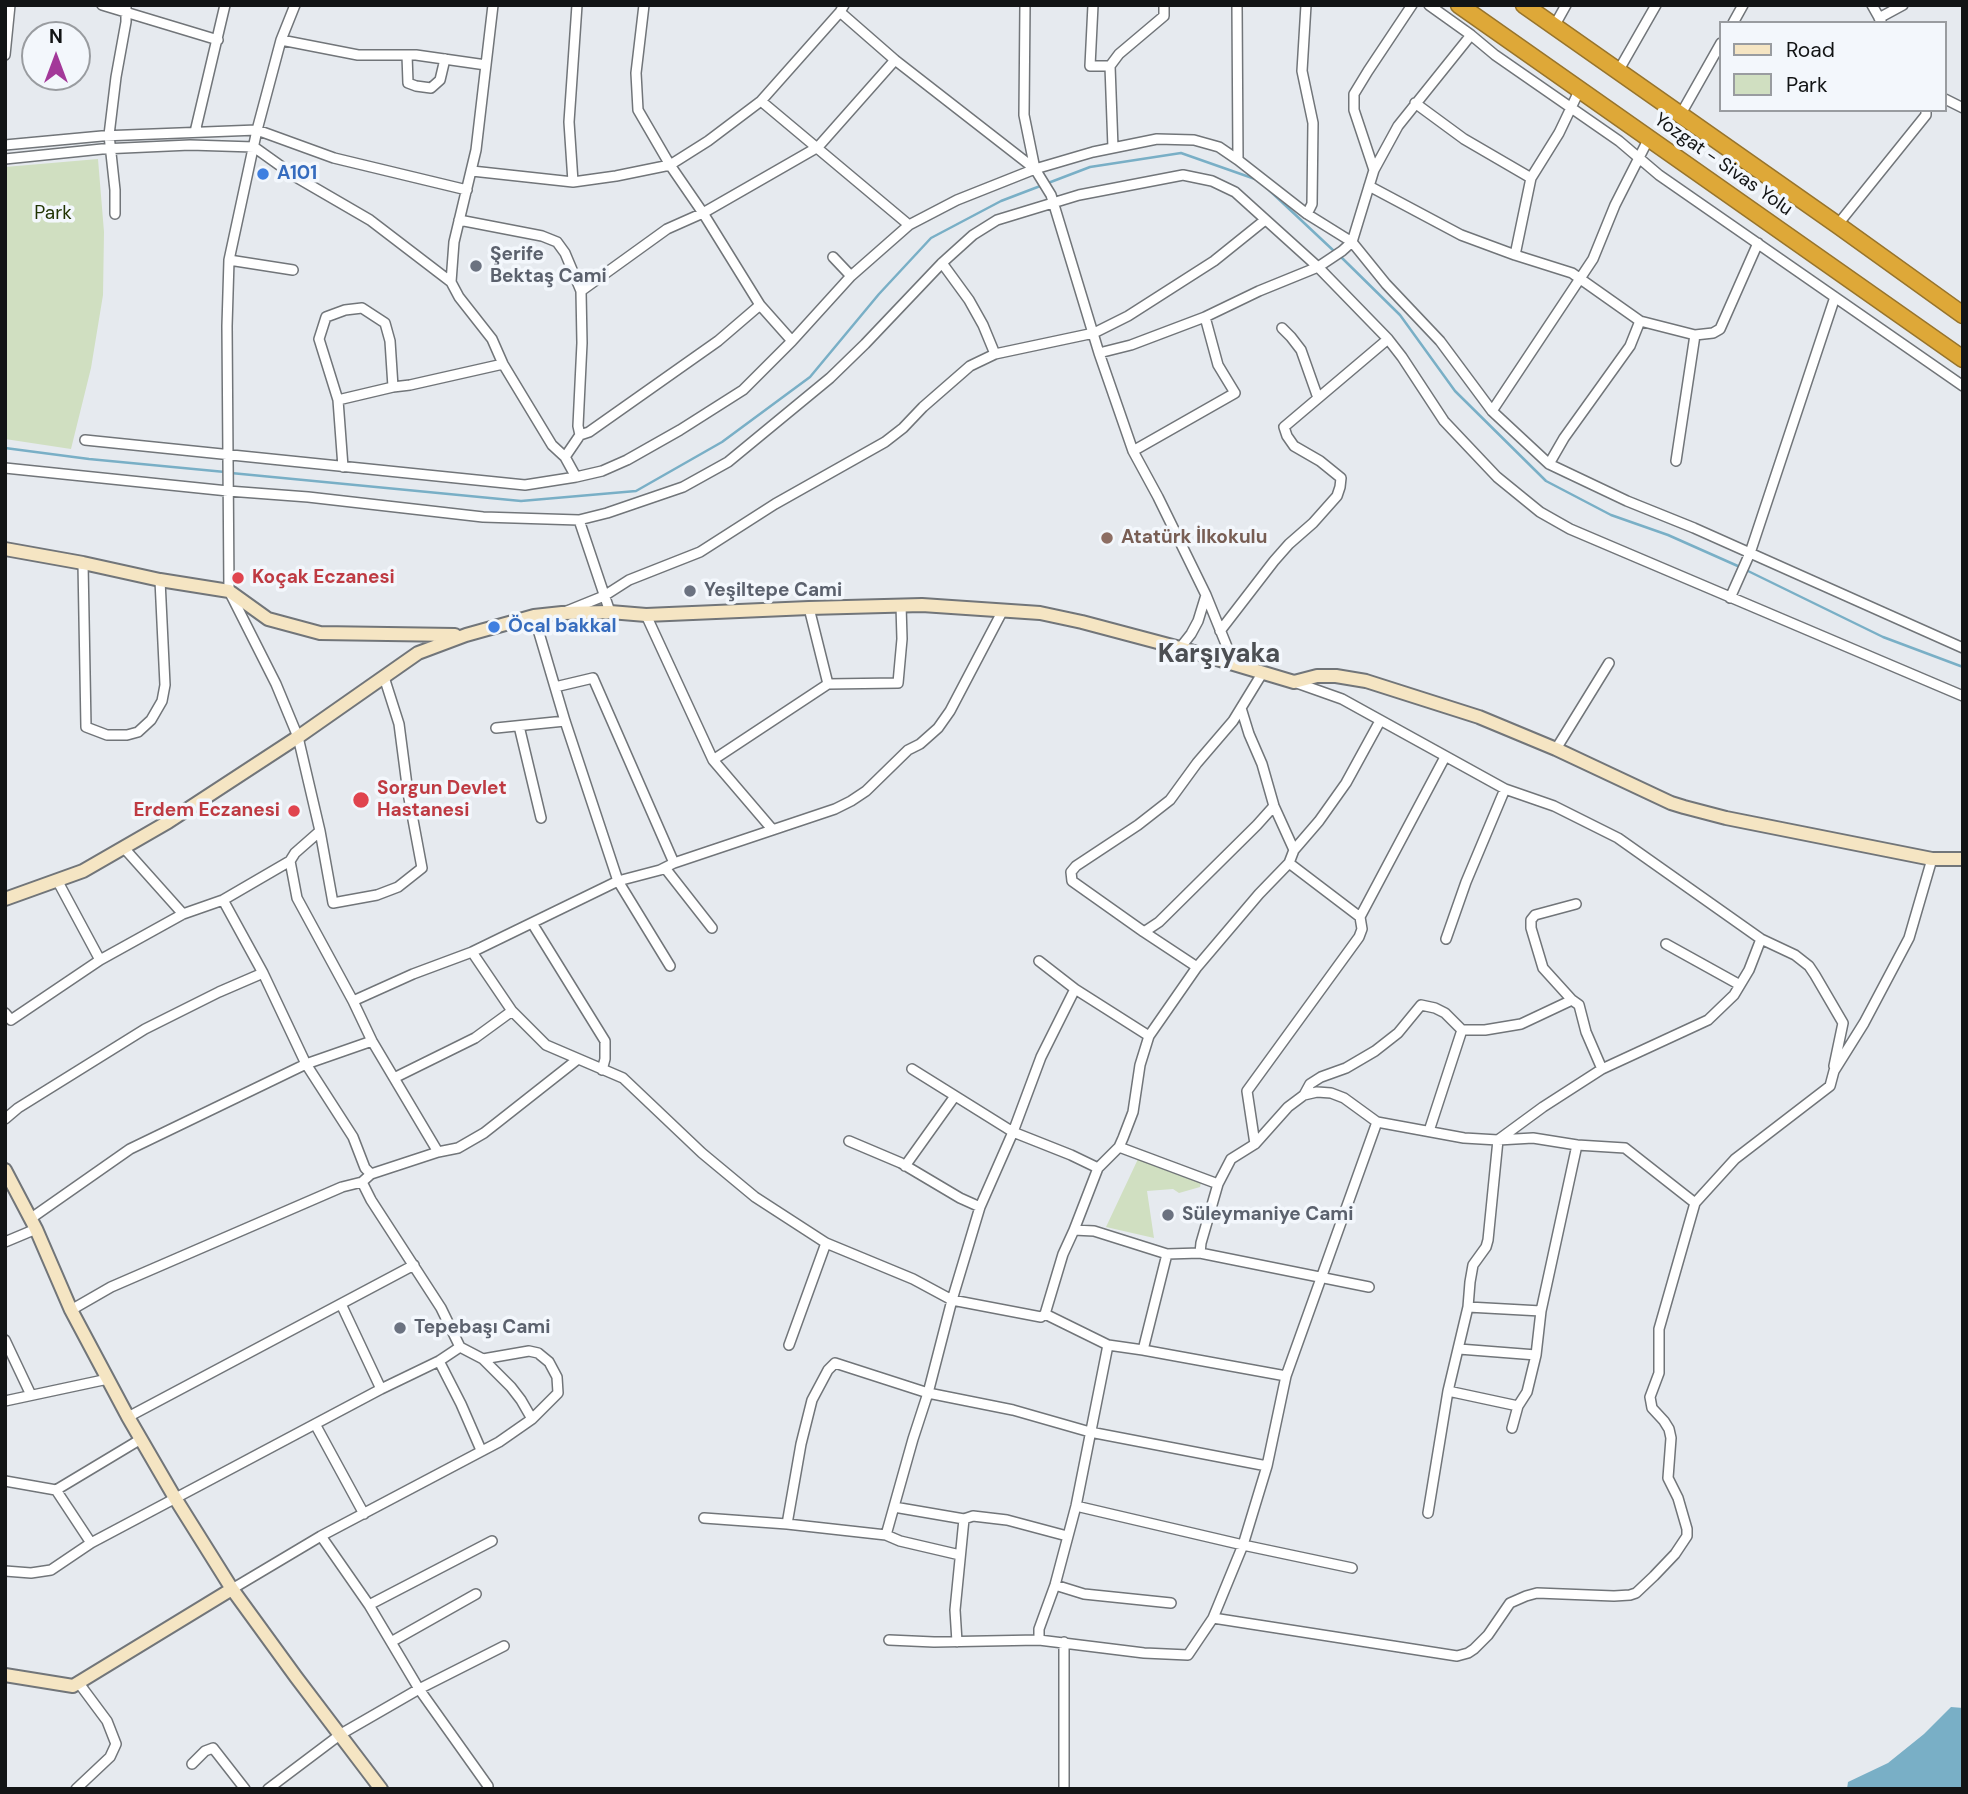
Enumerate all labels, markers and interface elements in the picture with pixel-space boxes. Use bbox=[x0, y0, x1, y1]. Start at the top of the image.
north arrow bbox=[21, 21, 91, 91]
legend bbox=[1720, 21, 1947, 112]
text: N bbox=[49, 24, 63, 49]
text: Road bbox=[1786, 36, 1835, 64]
text: Park bbox=[1786, 71, 1827, 99]
street label: Yozgat - Sivas Yolu bbox=[1649, 109, 1797, 221]
place label: A101 bbox=[277, 163, 317, 185]
marker: A101 bbox=[255, 166, 271, 182]
park label: Park bbox=[34, 203, 72, 225]
place label: Şerife Bektaş Cami bbox=[490, 244, 607, 288]
marker: Şerife Bektaş Cami bbox=[468, 258, 484, 274]
place label: Atatürk İlkokulu bbox=[1121, 527, 1267, 549]
marker: Atatürk İlkokulu bbox=[1099, 530, 1115, 546]
place label: Koçak Eczanesi bbox=[252, 567, 395, 589]
marker: Koçak Eczanesi bbox=[230, 570, 246, 586]
place label: Yeşiltepe Cami bbox=[704, 580, 842, 602]
marker: Yeşiltepe Cami bbox=[682, 583, 698, 599]
place label: Öcal bakkal bbox=[508, 616, 616, 638]
marker: Öcal bakkal bbox=[486, 619, 502, 635]
district label: Karşıyaka bbox=[1158, 639, 1280, 671]
place label: Sorgun Devlet Hastanesi bbox=[377, 778, 507, 822]
marker: Sorgun Devlet Hastanesi bbox=[351, 790, 371, 810]
place label: Erdem Eczanesi bbox=[134, 800, 280, 822]
marker: Erdem Eczanesi bbox=[286, 803, 302, 819]
place label: Süleymaniye Cami bbox=[1182, 1204, 1353, 1226]
marker: Süleymaniye Cami bbox=[1160, 1207, 1176, 1223]
place label: Tepebaşı Cami bbox=[414, 1317, 550, 1339]
marker: Tepebaşı Cami bbox=[392, 1320, 408, 1336]

